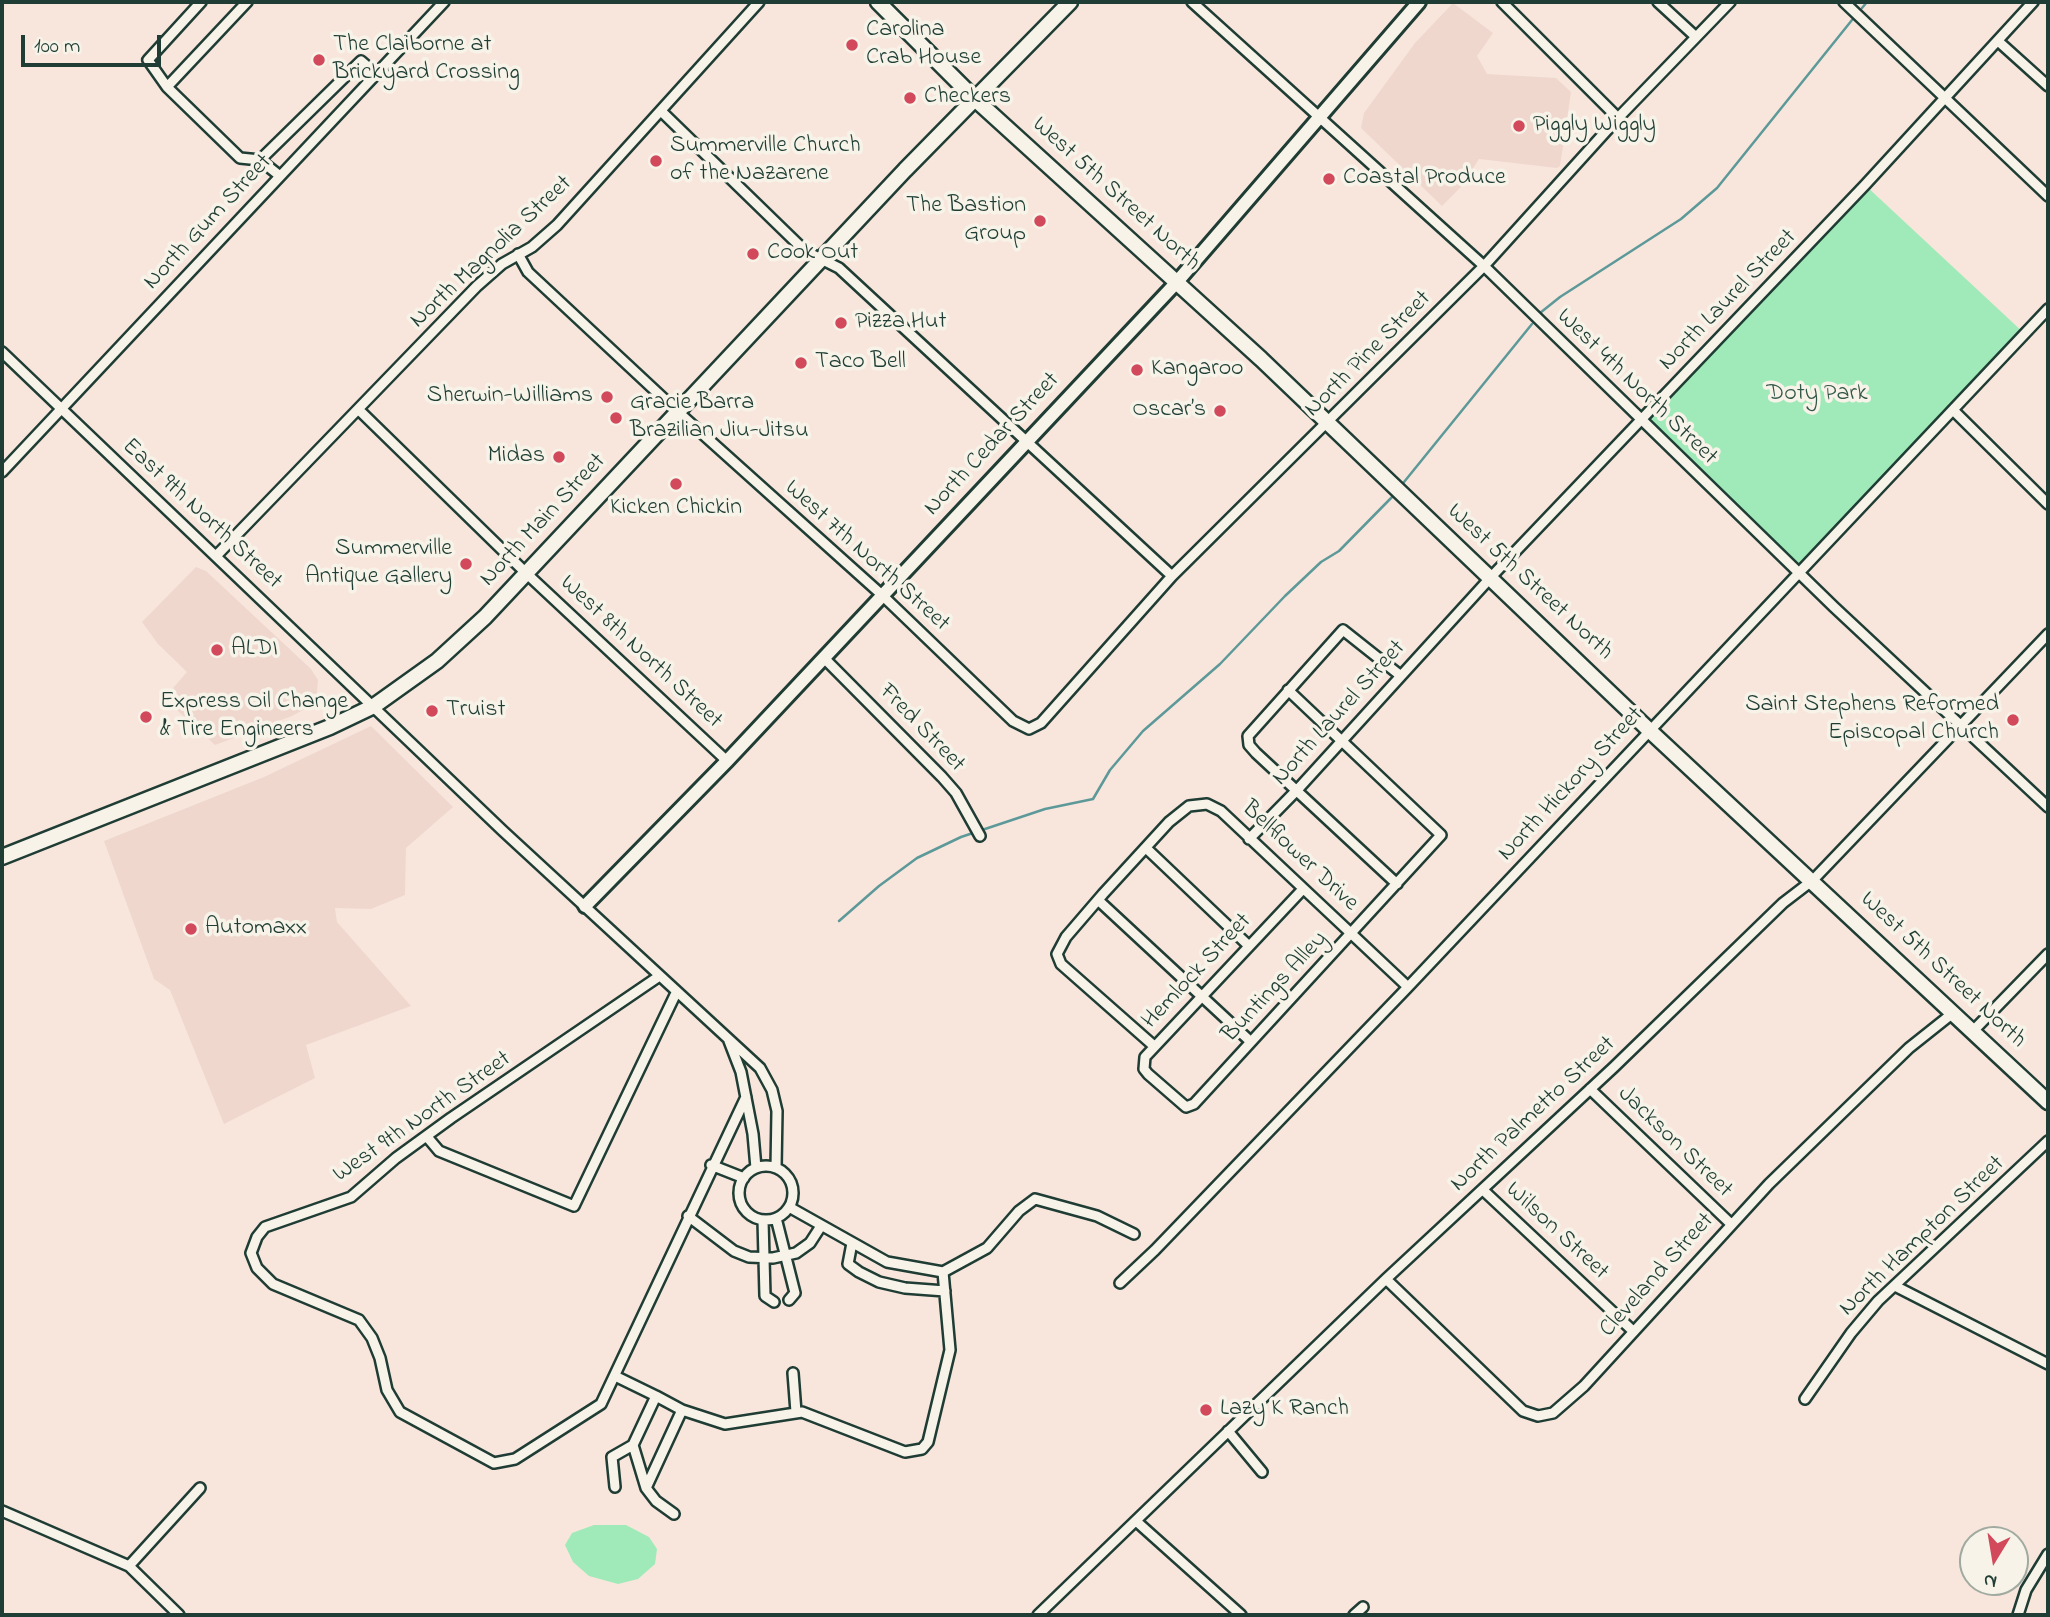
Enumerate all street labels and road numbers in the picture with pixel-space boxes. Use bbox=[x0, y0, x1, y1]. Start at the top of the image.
street label: West 5th Street North bbox=[1025, 112, 1205, 278]
street label: North Gum Street bbox=[139, 149, 279, 297]
street label: North Magnolia Street bbox=[405, 170, 579, 336]
street label: North Laurel Street bbox=[1654, 224, 1804, 378]
street label: North Pine Street bbox=[1300, 286, 1438, 424]
street label: West 4th North Street bbox=[1549, 304, 1723, 472]
street label: North Cedar Street bbox=[919, 367, 1067, 523]
street label: East 9th North Street bbox=[115, 433, 287, 597]
street label: North Main Street bbox=[475, 448, 613, 594]
street label: West 7th North Street bbox=[777, 475, 955, 639]
street label: West 5th Street North bbox=[1440, 499, 1618, 667]
street label: West 8th North Street bbox=[553, 570, 727, 736]
street label: North Laurel Street bbox=[1267, 635, 1413, 793]
street label: Fred Street bbox=[872, 679, 970, 779]
street label: North Hickory Street bbox=[1493, 702, 1651, 868]
street label: Bellflower Drive bbox=[1234, 795, 1364, 919]
street label: West 5th Street North bbox=[1853, 887, 2031, 1055]
street label: Hemlock Street bbox=[1137, 908, 1259, 1036]
street label: Buntings Alley bbox=[1217, 926, 1335, 1050]
street label: North Palmetto Street bbox=[1445, 1031, 1623, 1199]
street label: West 9th North Street bbox=[329, 1046, 517, 1190]
street label: Jackson Street bbox=[1610, 1081, 1738, 1205]
street label: North Hampton Street bbox=[1834, 1151, 2012, 1323]
street label: Wilson Street bbox=[1498, 1177, 1614, 1287]
street label: Cleveland Street bbox=[1595, 1208, 1721, 1344]

